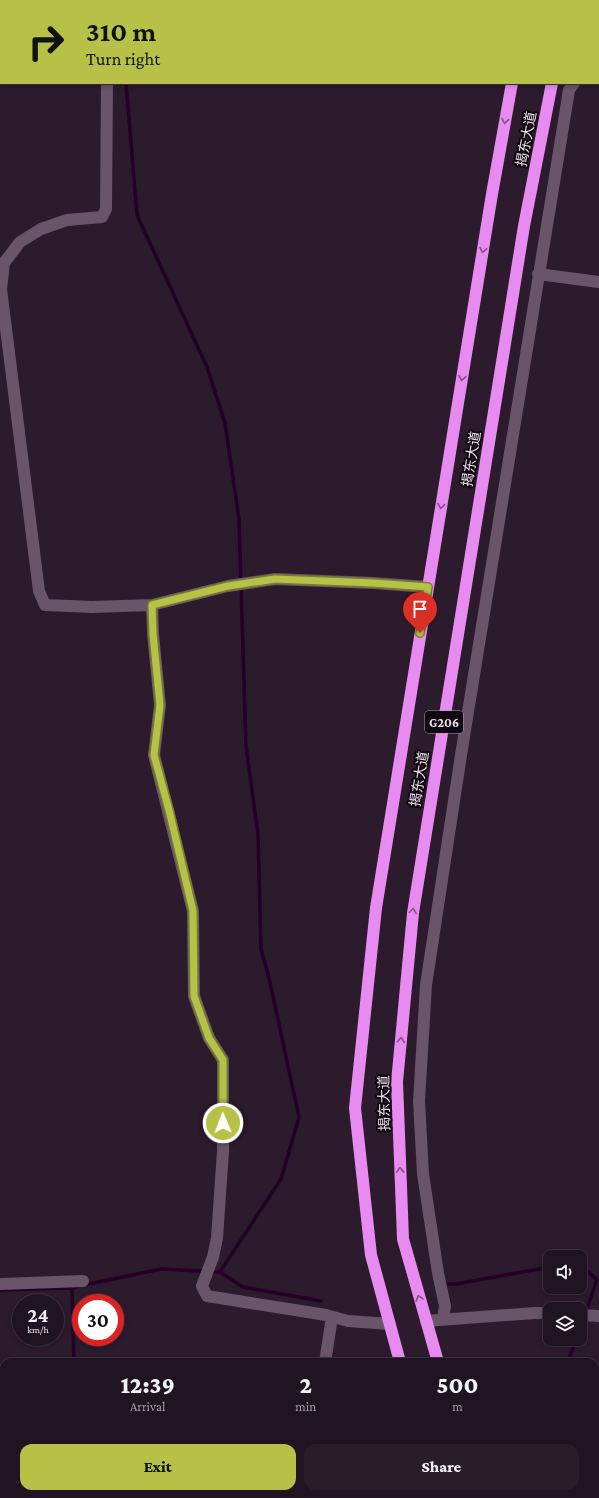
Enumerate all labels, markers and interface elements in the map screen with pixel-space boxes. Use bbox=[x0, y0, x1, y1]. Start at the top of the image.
icon: right bbox=[20, 16, 72, 68]
text: 310 m bbox=[86, 16, 156, 47]
text: Turn right bbox=[86, 49, 160, 69]
street label: 揭东大道 bbox=[513, 110, 539, 168]
one-way arrow bbox=[501, 118, 510, 125]
one-way arrow bbox=[479, 246, 488, 253]
one-way arrow bbox=[458, 375, 467, 381]
street label: 揭东大道 bbox=[459, 430, 483, 488]
one-way arrow bbox=[437, 503, 446, 509]
pin bbox=[403, 592, 437, 633]
icon: arrive bbox=[409, 598, 431, 620]
road number: G206 bbox=[425, 711, 463, 733]
street label: 揭东大道 bbox=[407, 750, 431, 808]
one-way arrow bbox=[408, 908, 417, 914]
one-way arrow bbox=[396, 1037, 405, 1043]
street label: 揭东大道 bbox=[376, 1075, 392, 1131]
position arrow bbox=[202, 1102, 244, 1144]
one-way arrow bbox=[396, 1167, 405, 1173]
map controls bbox=[543, 1250, 587, 1346]
button: sound bbox=[543, 1250, 587, 1294]
speed limit sign: 30 bbox=[72, 1294, 124, 1346]
one-way arrow bbox=[416, 1294, 424, 1301]
button: layers bbox=[543, 1302, 587, 1346]
text: 24 bbox=[28, 1304, 48, 1326]
text: km/h bbox=[27, 1324, 49, 1335]
text: 12:39 bbox=[120, 1371, 175, 1398]
text: 2 bbox=[299, 1371, 312, 1398]
text: 500 bbox=[437, 1371, 479, 1398]
text: Arrival bbox=[130, 1399, 165, 1414]
text: min bbox=[295, 1399, 316, 1414]
text: m bbox=[452, 1399, 463, 1414]
button: Exit bbox=[20, 1444, 296, 1490]
button: Share bbox=[304, 1444, 579, 1490]

